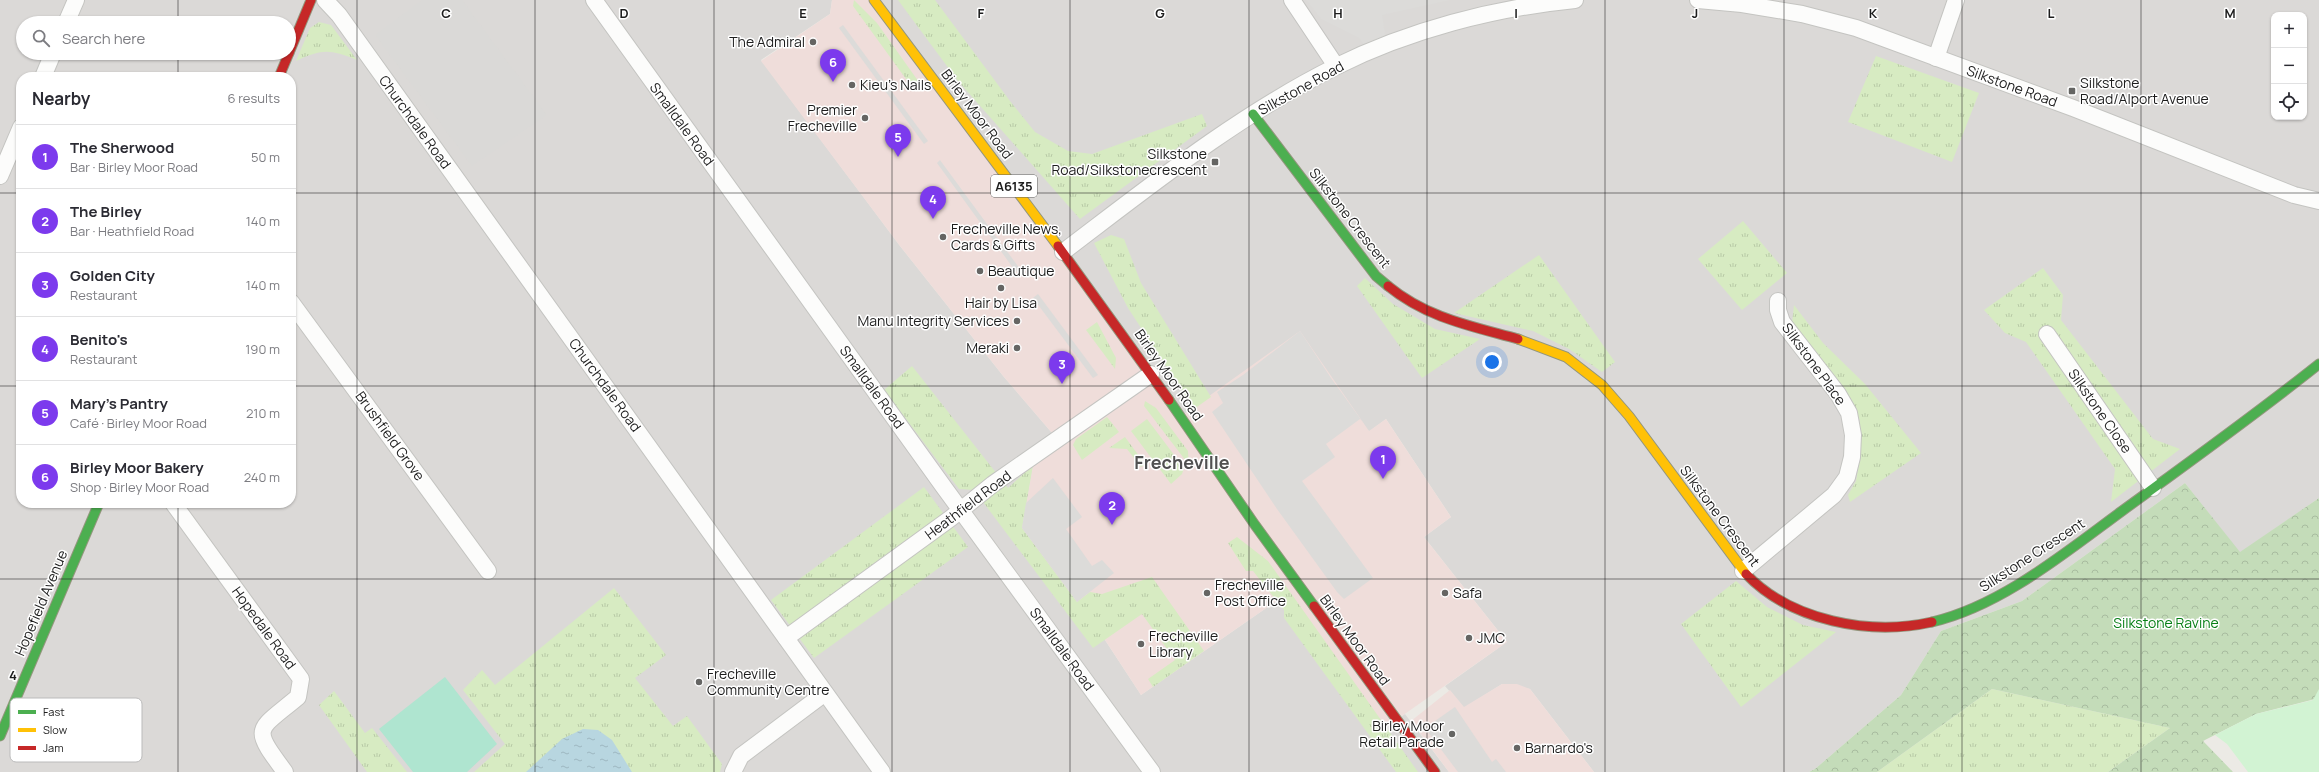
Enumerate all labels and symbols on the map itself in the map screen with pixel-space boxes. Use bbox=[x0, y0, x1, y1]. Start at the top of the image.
text: C bbox=[441, 4, 451, 22]
text: D bbox=[619, 4, 629, 22]
text: E bbox=[799, 4, 807, 22]
text: F bbox=[978, 4, 985, 22]
text: G bbox=[1155, 4, 1165, 22]
text: H bbox=[1333, 4, 1343, 22]
text: I bbox=[1514, 4, 1518, 22]
text: J bbox=[1692, 4, 1698, 22]
text: K bbox=[1869, 4, 1878, 22]
text: L bbox=[2048, 4, 2055, 22]
text: M bbox=[2224, 4, 2236, 22]
place label: The Admiral bbox=[729, 32, 805, 51]
marker: The Admiral bbox=[808, 37, 818, 47]
pin: 6 bbox=[820, 49, 846, 82]
street label: Silkstone Road bbox=[1254, 56, 1347, 119]
street label: Silkstone Road bbox=[1964, 60, 2060, 111]
street label: Birley Moor Road bbox=[937, 65, 1017, 162]
street label: Churchdale Road bbox=[375, 71, 456, 172]
place label: Silkstone Road/Alport Avenue bbox=[2080, 73, 2209, 108]
place label: Kieu’s Nails bbox=[860, 75, 931, 94]
street label: Smalldale Road bbox=[646, 78, 719, 169]
marker: Kieu’s Nails bbox=[847, 80, 857, 90]
marker: Silkstone Road/Alport Avenue bbox=[2067, 86, 2077, 96]
place label: Premier Frecheville bbox=[788, 100, 857, 135]
marker: Premier Frecheville bbox=[860, 113, 870, 123]
pin: 5 bbox=[885, 124, 911, 157]
place label: Silkstone Road/Silkstonecrescent bbox=[1051, 144, 1207, 179]
marker: Silkstone Road/Silkstonecrescent bbox=[1210, 157, 1220, 167]
street label: Silkstone Crescent bbox=[1305, 164, 1396, 272]
road number: A6135 bbox=[991, 175, 1037, 197]
pin: 4 bbox=[920, 186, 946, 219]
place label: Frecheville News, Cards & Gifts bbox=[951, 219, 1062, 254]
marker: Frecheville News, Cards & Gifts bbox=[938, 232, 948, 242]
place label: Beautique bbox=[988, 261, 1054, 280]
marker: Beautique bbox=[975, 266, 985, 276]
marker: Hair by Lisa bbox=[996, 283, 1006, 293]
place label: Hair by Lisa bbox=[965, 293, 1037, 312]
place label: Manu Integrity Services bbox=[857, 311, 1009, 330]
marker: Manu Integrity Services bbox=[1012, 316, 1022, 326]
street label: Silkstone Place bbox=[1778, 319, 1851, 409]
street label: Birley Moor Road bbox=[1131, 325, 1208, 424]
street label: Churchdale Road bbox=[565, 334, 646, 435]
place label: Meraki bbox=[966, 338, 1009, 357]
street label: Smalldale Road bbox=[836, 341, 909, 432]
marker: Meraki bbox=[1012, 343, 1022, 353]
pin: 3 bbox=[1049, 351, 1075, 384]
your location bbox=[1482, 352, 1502, 372]
street label: Silkstone Close bbox=[2064, 365, 2137, 457]
street label: Brushfield Grove bbox=[351, 387, 429, 484]
pin: 1 bbox=[1370, 446, 1396, 479]
district label: Frecheville bbox=[1134, 450, 1230, 474]
street label: Silkstone Crescent bbox=[1676, 461, 1765, 570]
street label: Heathfield Road bbox=[921, 466, 1015, 543]
pin: 2 bbox=[1099, 492, 1125, 525]
street label: Silkstone Crescent bbox=[1975, 513, 2088, 596]
street label: Hopefield Avenue bbox=[10, 547, 71, 659]
place label: Frecheville Post Office bbox=[1215, 575, 1286, 610]
street label: Hopedale Road bbox=[228, 583, 301, 673]
place label: Safa bbox=[1453, 583, 1482, 602]
marker: Frecheville Post Office bbox=[1202, 588, 1212, 598]
marker: Safa bbox=[1440, 588, 1450, 598]
street label: Birley Moor Road bbox=[1316, 591, 1395, 689]
street label: Smalldale Road bbox=[1026, 603, 1099, 694]
park label: Silkstone Ravine bbox=[2113, 613, 2219, 632]
place label: Frecheville Library bbox=[1149, 626, 1218, 661]
place label: JMC bbox=[1477, 628, 1505, 647]
marker: JMC bbox=[1464, 633, 1474, 643]
marker: Frecheville Library bbox=[1136, 639, 1146, 649]
place label: Frecheville Community Centre bbox=[707, 664, 830, 699]
text: 4 bbox=[9, 666, 17, 684]
marker: Frecheville Community Centre bbox=[694, 677, 704, 687]
legend bbox=[10, 698, 142, 762]
text: Fast bbox=[43, 704, 65, 719]
place label: Birley Moor Retail Parade bbox=[1359, 716, 1444, 751]
text: Slow bbox=[43, 722, 68, 737]
marker: Birley Moor Retail Parade bbox=[1447, 729, 1457, 739]
place label: Barnardo's bbox=[1525, 738, 1593, 757]
text: Jam bbox=[43, 740, 64, 755]
marker: Barnardo's bbox=[1512, 743, 1522, 753]

